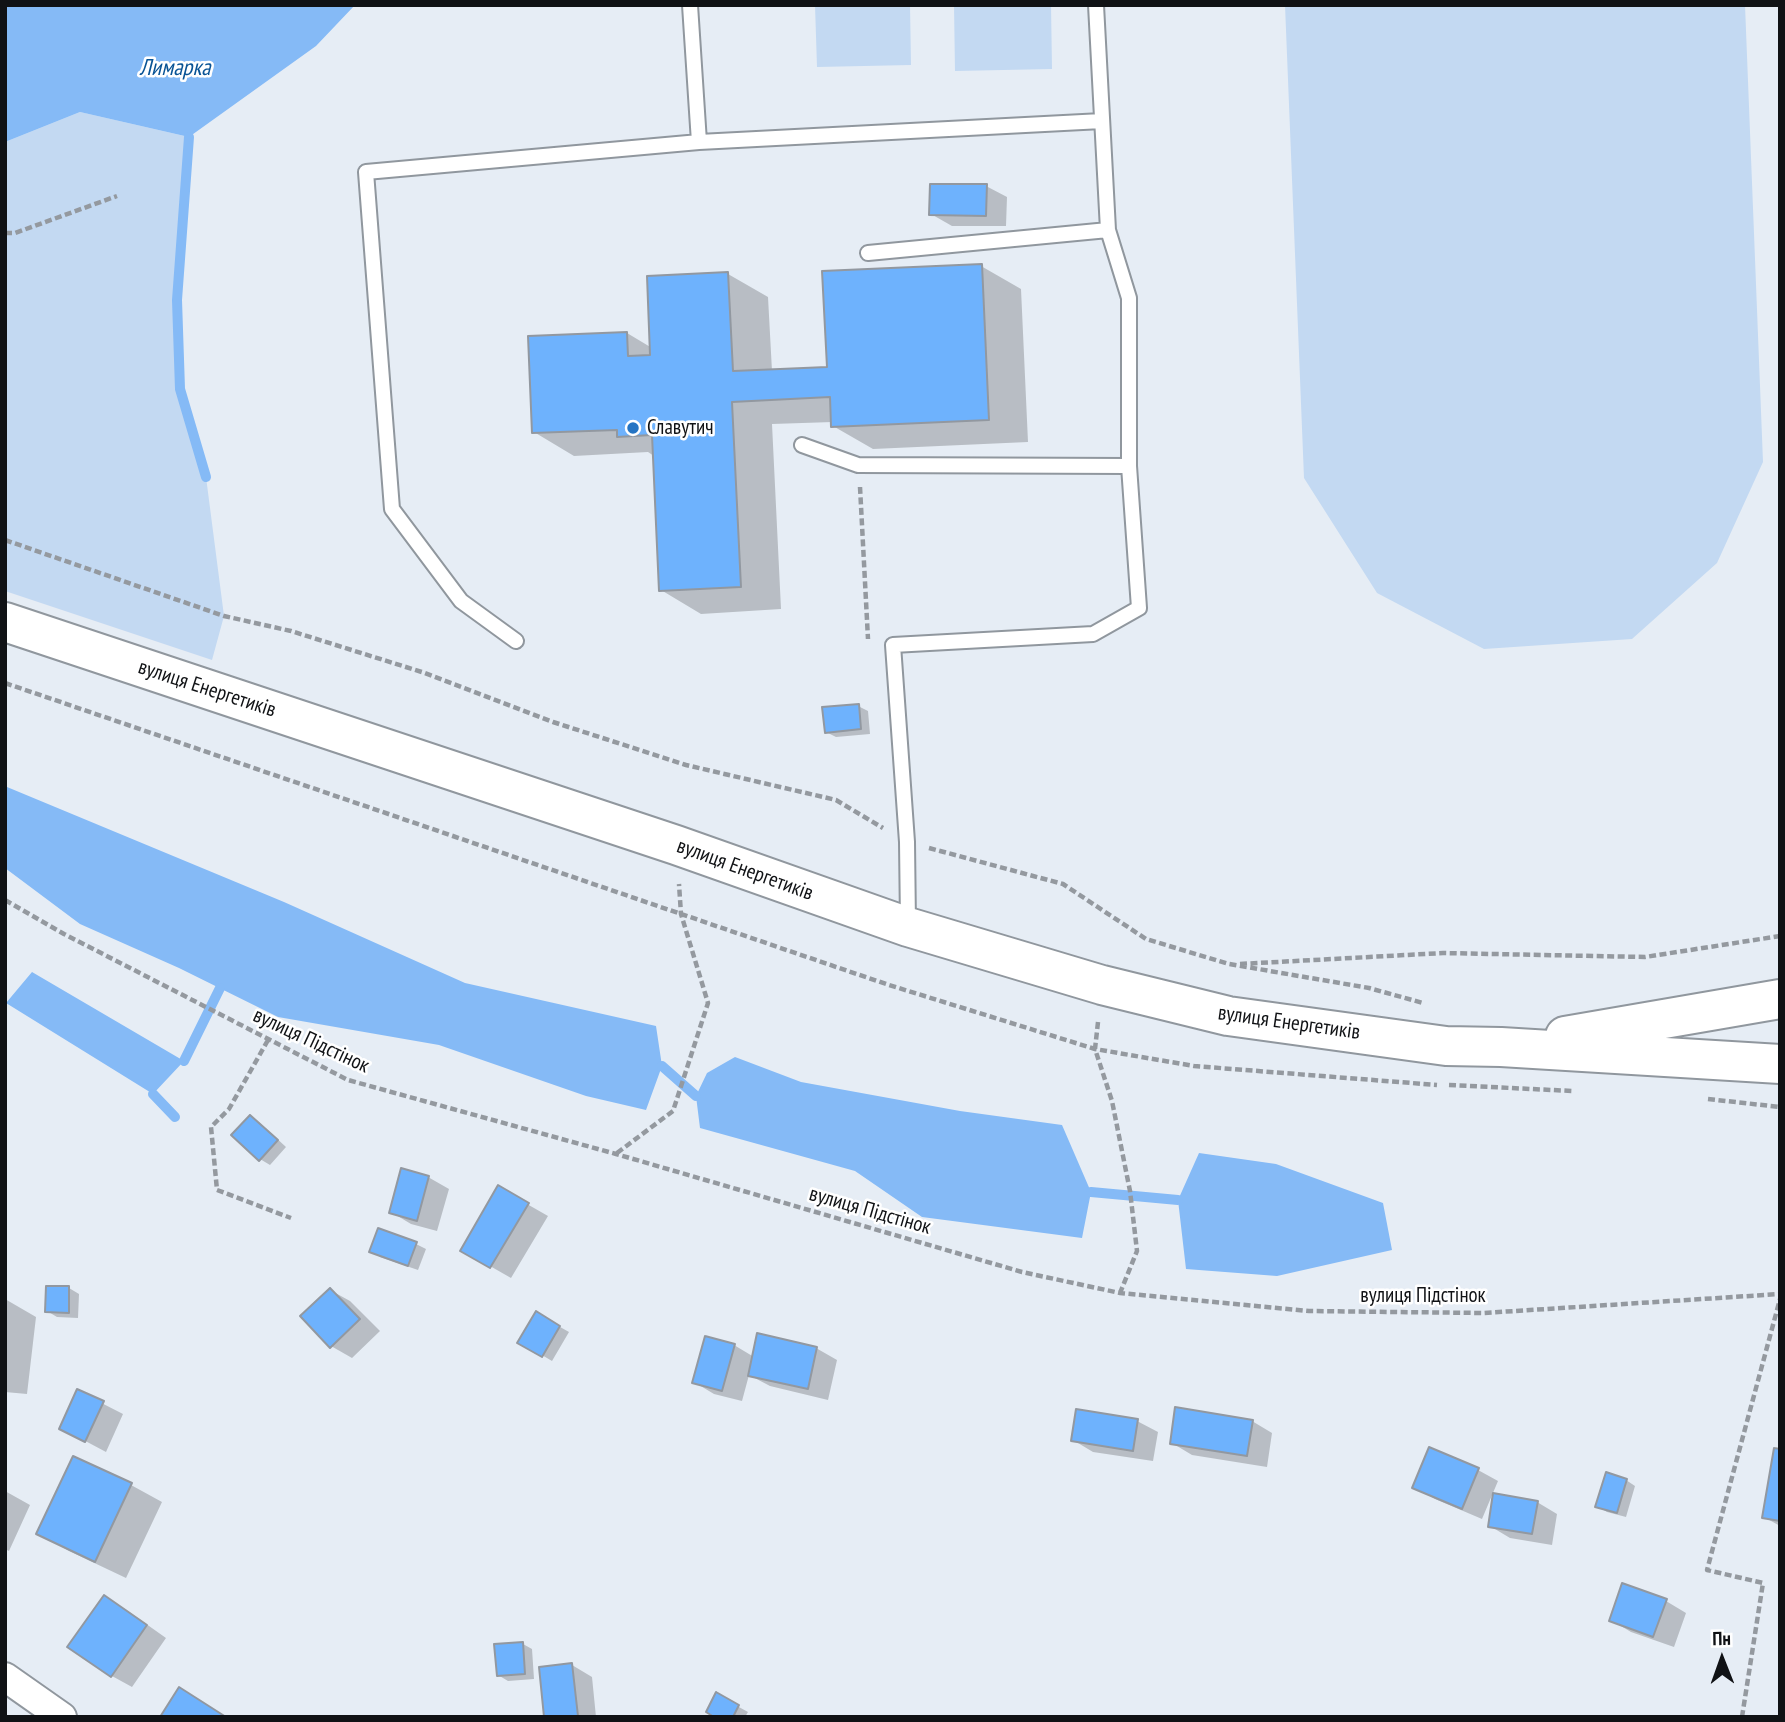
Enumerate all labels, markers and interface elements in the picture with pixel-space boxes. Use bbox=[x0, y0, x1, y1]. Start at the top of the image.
water label: Лимарка bbox=[140, 54, 210, 82]
place label: Славутич bbox=[647, 415, 714, 441]
marker: Славутич bbox=[625, 420, 641, 436]
street label: вулиця Енергетиків bbox=[135, 655, 279, 723]
street label: вулиця Енергетиків bbox=[673, 834, 817, 906]
street label: вулиця Енергетиків bbox=[1216, 1001, 1362, 1045]
street label: вулиця Підстінок bbox=[249, 1003, 373, 1079]
street label: вулиця Підстінок bbox=[806, 1182, 934, 1240]
street label: вулиця Підстінок bbox=[1360, 1283, 1486, 1309]
north arrow bbox=[1687, 1624, 1757, 1694]
text: Пн bbox=[1712, 1626, 1731, 1650]

